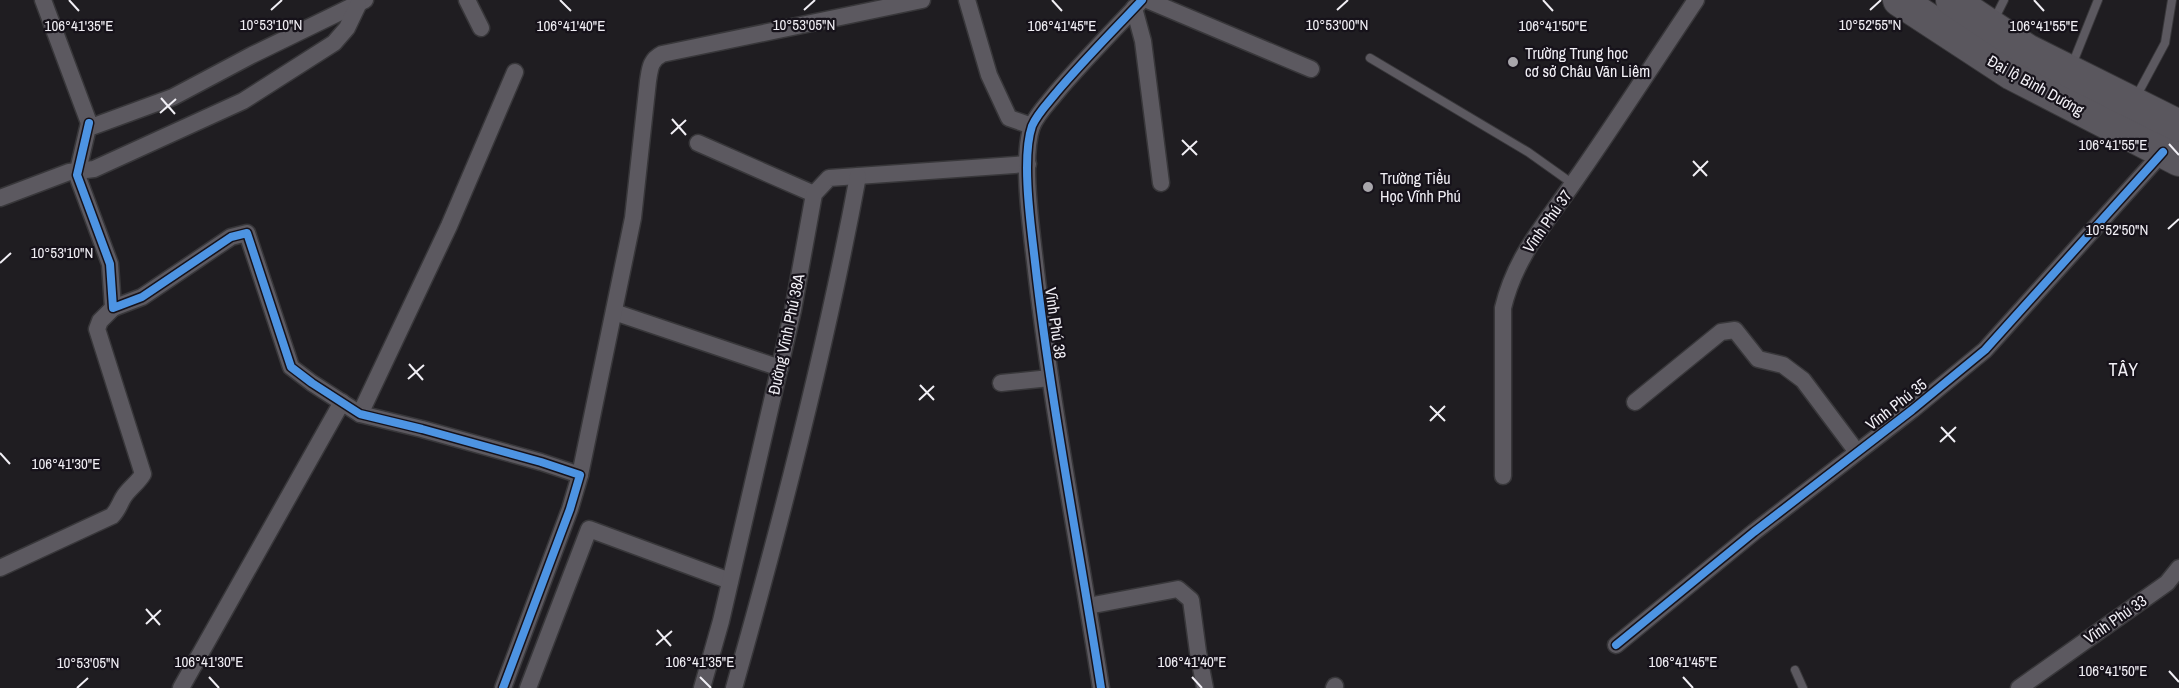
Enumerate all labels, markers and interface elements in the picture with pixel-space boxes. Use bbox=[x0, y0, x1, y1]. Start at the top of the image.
text: 10°53'10"N bbox=[240, 14, 302, 35]
text: 10°53'05"N bbox=[773, 14, 835, 35]
text: 10°53'00"N bbox=[1306, 14, 1368, 35]
text: 10°52'55"N bbox=[1839, 14, 1901, 35]
text: 106°41'35"E bbox=[45, 15, 113, 36]
text: 106°41'40"E bbox=[537, 15, 605, 36]
text: 106°41'45"E bbox=[1028, 15, 1096, 36]
text: 106°41'50"E bbox=[1519, 15, 1587, 36]
text: 106°41'55"E bbox=[2010, 15, 2078, 36]
place label: Trường Trung học cơ sở Châu Văn Liêm bbox=[1525, 42, 1650, 82]
street label: Đại lộ Bình Dương bbox=[1984, 49, 2089, 121]
marker: Trường Trung học cơ sở Châu Văn Liêm bbox=[1506, 55, 1520, 69]
text: 106°41'55"E bbox=[2079, 134, 2147, 155]
place label: Trường Tiểu Học Vĩnh Phú bbox=[1380, 167, 1461, 207]
marker: Trường Tiểu Học Vĩnh Phú bbox=[1361, 180, 1375, 194]
street label: Vĩnh Phú 37 bbox=[1517, 185, 1577, 257]
text: 10°52'50"N bbox=[2086, 219, 2148, 240]
text: 10°53'10"N bbox=[31, 242, 93, 263]
street label: Đường Vĩnh Phú 38A bbox=[762, 271, 810, 396]
street label: Vĩnh Phú 38 bbox=[1040, 286, 1072, 360]
district label: TÂY bbox=[2108, 357, 2140, 382]
street label: Vĩnh Phú 35 bbox=[1861, 373, 1931, 435]
text: 106°41'30"E bbox=[32, 453, 100, 474]
street label: Vĩnh Phú 33 bbox=[2079, 589, 2151, 649]
text: 106°41'30"E bbox=[175, 651, 243, 672]
text: 106°41'35"E bbox=[666, 651, 734, 672]
text: 106°41'40"E bbox=[1158, 651, 1226, 672]
text: 106°41'45"E bbox=[1649, 651, 1717, 672]
text: 10°53'05"N bbox=[57, 652, 119, 673]
text: 106°41'50"E bbox=[2079, 660, 2147, 681]

